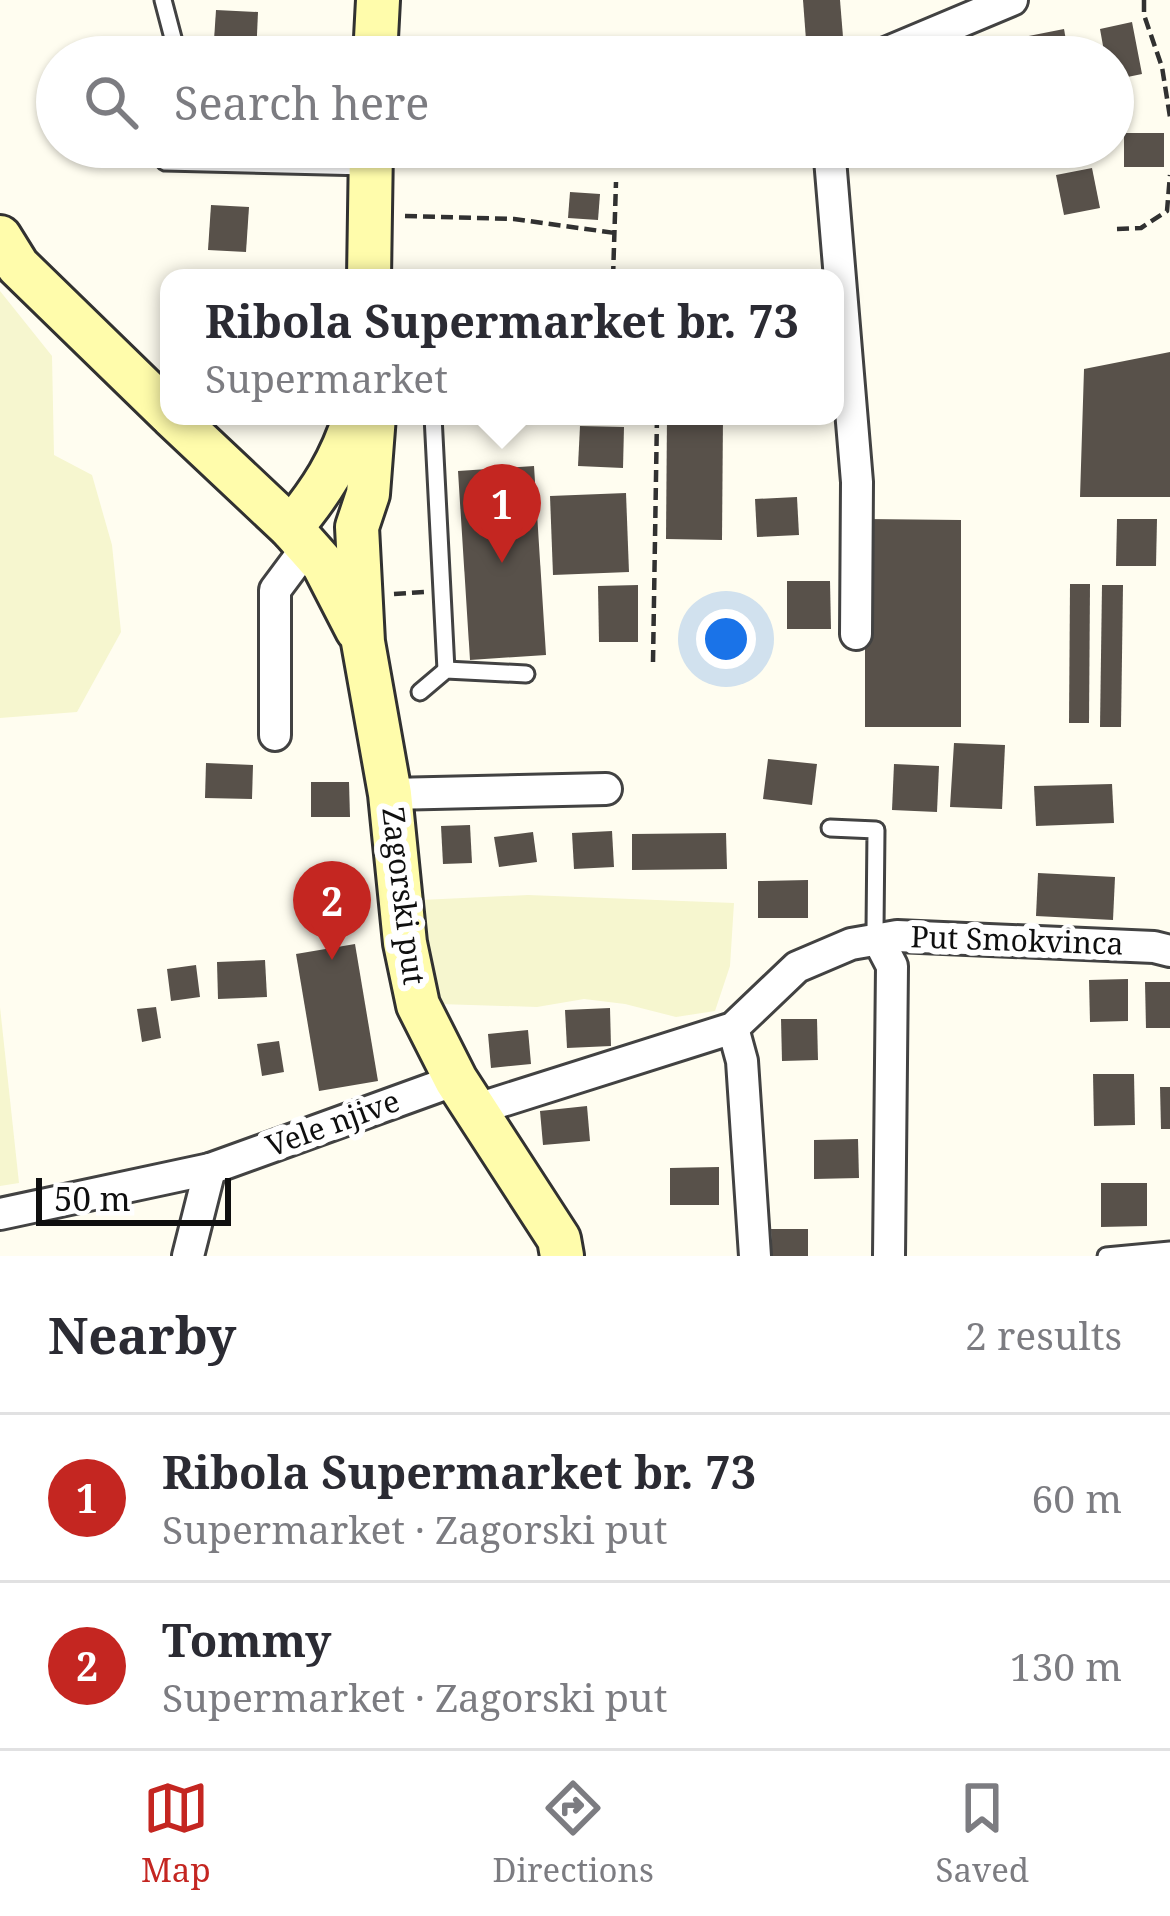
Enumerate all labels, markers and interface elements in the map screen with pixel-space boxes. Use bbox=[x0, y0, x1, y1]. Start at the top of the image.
search box bbox=[36, 36, 1134, 168]
icon: search bbox=[78, 69, 144, 135]
text: Search here bbox=[174, 72, 429, 133]
popup bbox=[160, 269, 844, 425]
text: Ribola Supermarket br. 73 bbox=[205, 290, 799, 351]
text: Supermarket bbox=[205, 351, 448, 404]
pin: 1 bbox=[463, 464, 541, 563]
your location bbox=[696, 609, 756, 669]
street label: Zagorski put bbox=[373, 805, 436, 987]
pin: 2 bbox=[293, 861, 371, 960]
street label: Put Smokvinca bbox=[910, 915, 1124, 964]
street label: Vele njive bbox=[260, 1080, 405, 1166]
scale bar bbox=[36, 1172, 231, 1225]
text: 50 m bbox=[54, 1176, 131, 1221]
text: Nearby bbox=[48, 1299, 236, 1369]
text: 2 results bbox=[965, 1308, 1122, 1361]
text: Ribola Supermarket br. 73 bbox=[162, 1441, 756, 1502]
text: 1 bbox=[76, 1471, 98, 1524]
text: 60 m bbox=[1031, 1471, 1122, 1524]
text: Supermarket · Zagorski put bbox=[162, 1502, 667, 1555]
text: Tommy bbox=[162, 1609, 331, 1670]
text: 2 bbox=[76, 1639, 98, 1692]
text: 130 m bbox=[1010, 1639, 1122, 1692]
text: Supermarket · Zagorski put bbox=[162, 1670, 667, 1723]
tab: Map bbox=[141, 1775, 211, 1892]
tab: Directions bbox=[492, 1775, 654, 1892]
tab: Saved bbox=[936, 1775, 1029, 1892]

